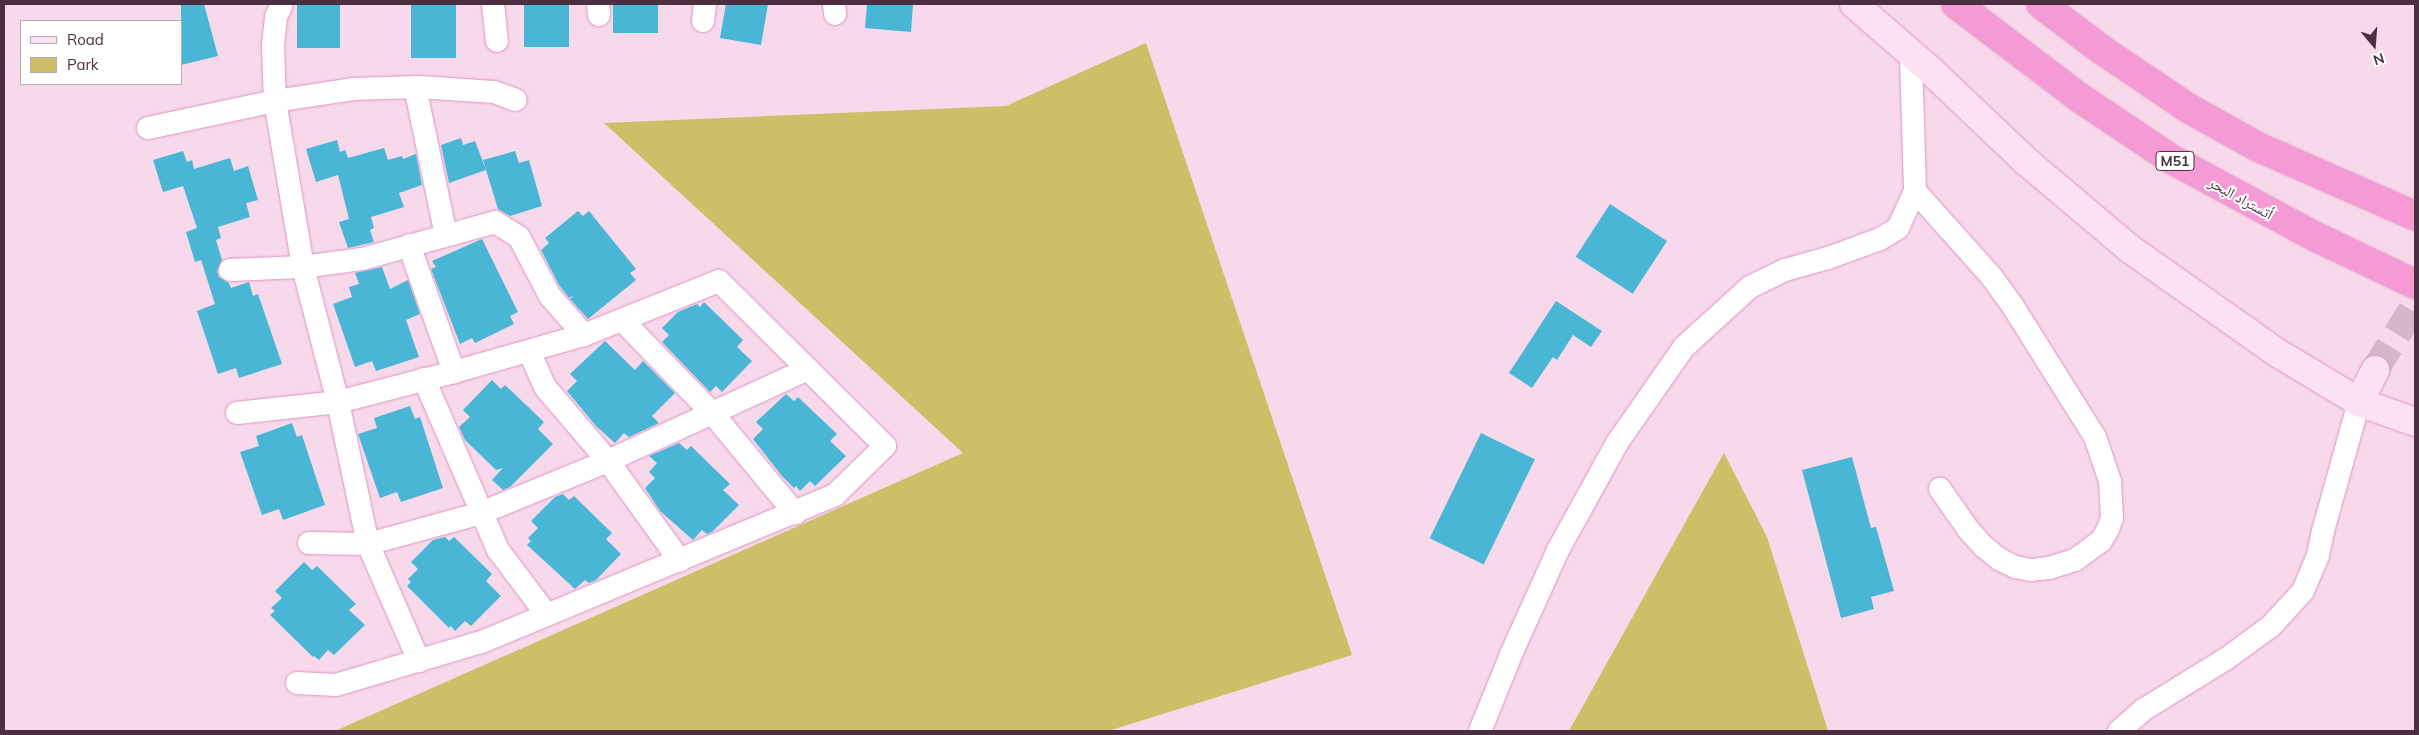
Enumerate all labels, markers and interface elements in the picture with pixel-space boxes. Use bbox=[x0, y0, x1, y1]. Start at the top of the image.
legend bbox=[20, 20, 182, 85]
north arrow bbox=[2349, 20, 2399, 70]
text: Road bbox=[67, 30, 104, 49]
text: N bbox=[2371, 49, 2386, 69]
text: Park bbox=[67, 55, 99, 74]
road number: M51 bbox=[2155, 150, 2195, 172]
street label: أتستراد البحر bbox=[2206, 173, 2276, 223]

